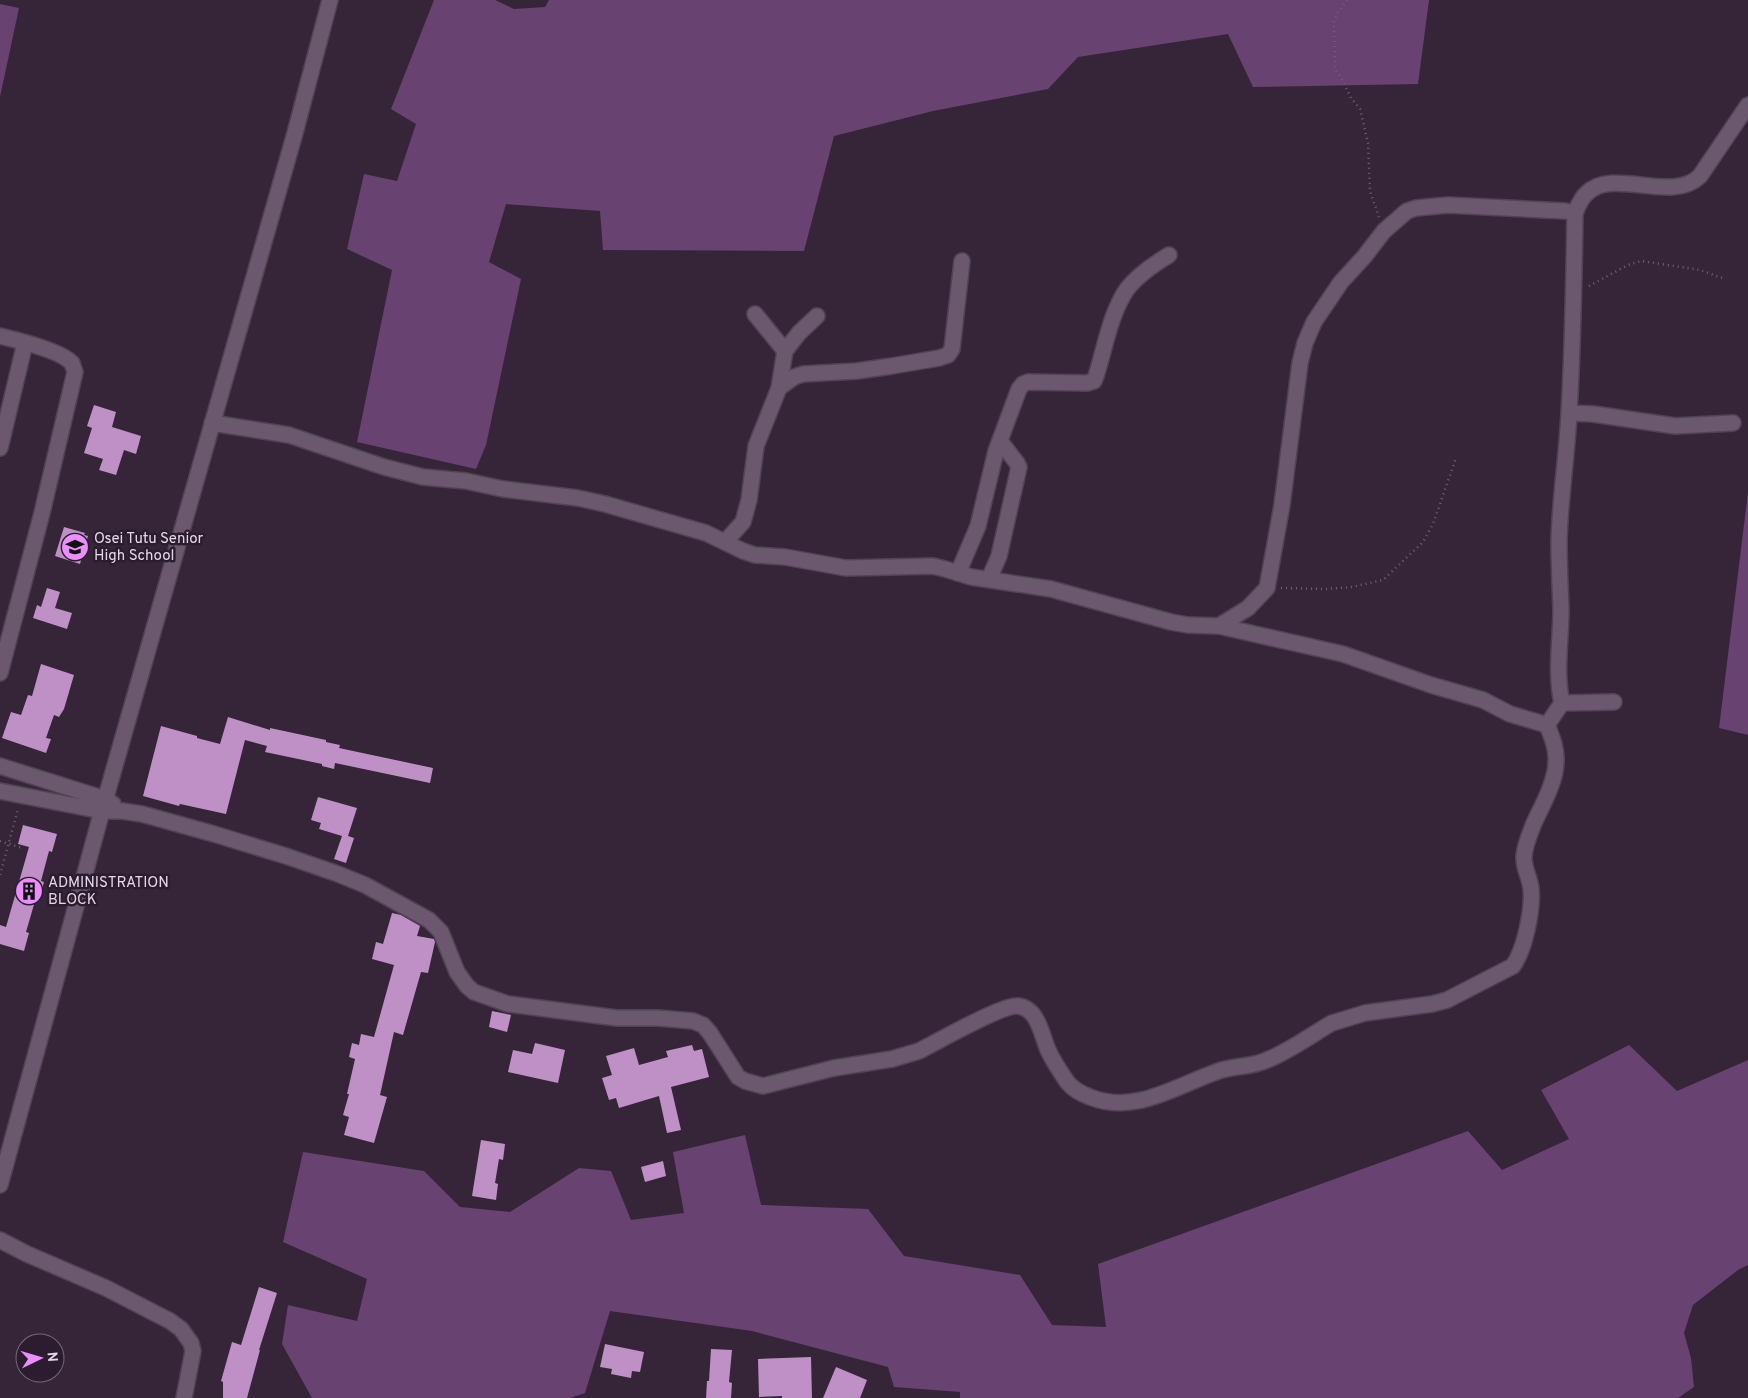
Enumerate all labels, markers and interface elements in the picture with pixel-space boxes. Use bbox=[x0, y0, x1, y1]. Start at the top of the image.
place label: Osei Tutu Senior High School bbox=[94, 530, 204, 566]
school or university icon: Osei Tutu Senior High School bbox=[60, 532, 90, 562]
place label: ADMINISTRATION BLOCK bbox=[48, 874, 169, 910]
building icon: ADMINISTRATION BLOCK bbox=[14, 876, 44, 906]
north arrow bbox=[15, 1333, 65, 1383]
text: N bbox=[43, 1351, 60, 1363]

